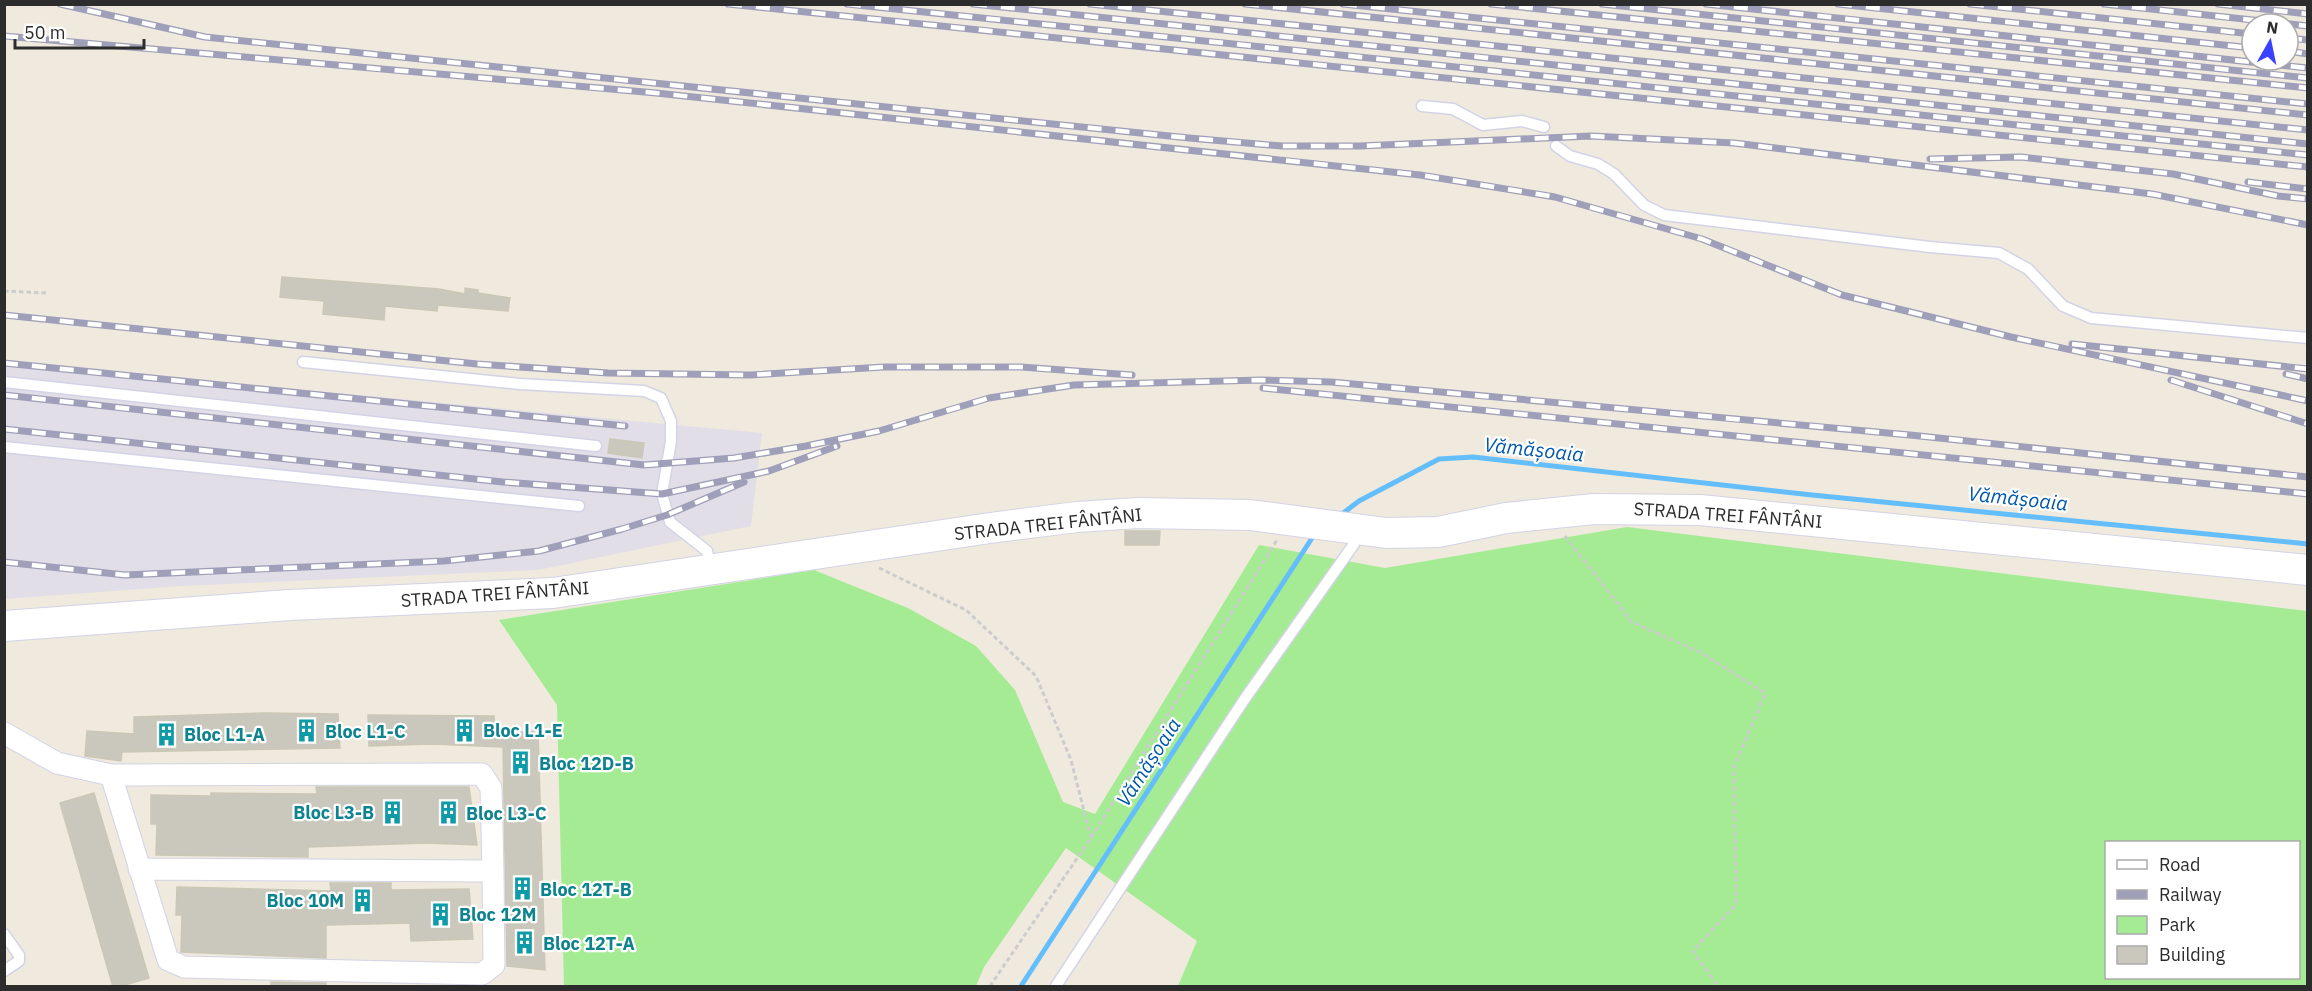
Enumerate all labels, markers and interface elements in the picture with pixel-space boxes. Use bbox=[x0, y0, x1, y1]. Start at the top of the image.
scale bar bbox=[15, 12, 144, 50]
north arrow bbox=[2240, 12, 2300, 72]
text: N bbox=[2265, 16, 2280, 38]
text: 50 m bbox=[24, 21, 66, 44]
water label: Vămășoaia bbox=[1483, 430, 1585, 468]
water label: Vămășoaia bbox=[1967, 479, 2069, 517]
street label: STRADA TREI FÂNTÂNI bbox=[1633, 497, 1823, 533]
street label: STRADA TREI FÂNTÂNI bbox=[953, 503, 1143, 545]
street label: STRADA TREI FÂNTÂNI bbox=[400, 576, 590, 612]
water label: Vămășoaia bbox=[1109, 712, 1187, 812]
building icon: Bloc L1-E bbox=[452, 717, 478, 743]
building icon: Bloc L1-C bbox=[294, 718, 320, 744]
place label: Bloc L1-E bbox=[483, 719, 563, 742]
place label: Bloc L1-C bbox=[325, 720, 406, 743]
building icon: Bloc L1-A bbox=[153, 721, 179, 747]
place label: Bloc L1-A bbox=[184, 723, 265, 746]
building icon: Bloc 12D-B bbox=[508, 750, 534, 776]
place label: Bloc 12D-B bbox=[539, 752, 634, 775]
building icon: Bloc L3-B bbox=[379, 799, 405, 825]
building icon: Bloc L3-C bbox=[435, 800, 461, 826]
place label: Bloc L3-B bbox=[293, 801, 374, 824]
place label: Bloc L3-C bbox=[466, 802, 547, 825]
legend bbox=[2105, 841, 2300, 979]
text: Road bbox=[2159, 853, 2200, 876]
building icon: Bloc 12T-B bbox=[509, 876, 535, 902]
place label: Bloc 12T-B bbox=[540, 878, 632, 901]
text: Railway bbox=[2159, 883, 2221, 906]
building icon: Bloc 10M bbox=[349, 887, 375, 913]
place label: Bloc 10M bbox=[266, 889, 344, 912]
building icon: Bloc 12M bbox=[428, 901, 454, 927]
place label: Bloc 12M bbox=[459, 903, 537, 926]
text: Park bbox=[2159, 913, 2196, 936]
building icon: Bloc 12T-A bbox=[512, 930, 538, 956]
place label: Bloc 12T-A bbox=[543, 932, 635, 955]
text: Building bbox=[2159, 943, 2226, 966]

